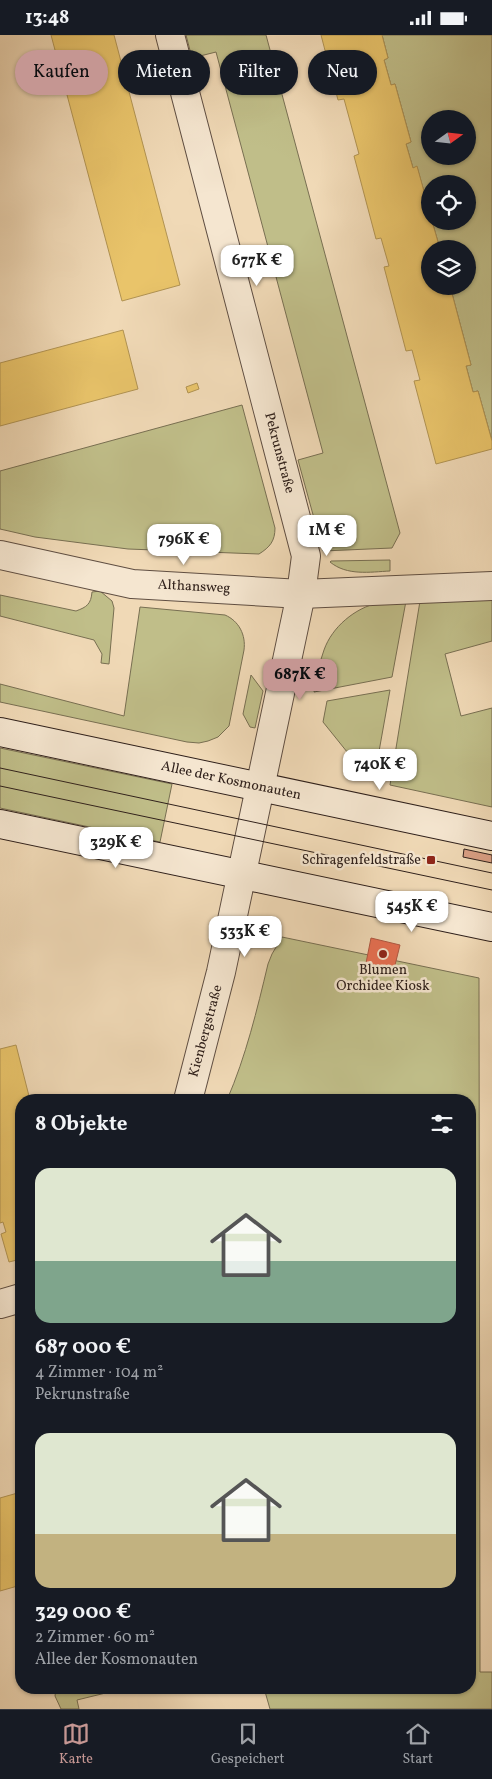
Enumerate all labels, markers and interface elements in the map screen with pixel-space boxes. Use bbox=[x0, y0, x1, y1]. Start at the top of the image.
text: 13:48 bbox=[25, 5, 69, 31]
chip: Kaufen bbox=[15, 50, 108, 95]
chip: Mieten bbox=[118, 50, 210, 95]
chip: Filter bbox=[220, 50, 298, 95]
chip: Neu bbox=[308, 50, 377, 95]
north arrow bbox=[421, 110, 476, 165]
map controls bbox=[421, 110, 476, 295]
button: locate bbox=[421, 175, 476, 230]
button: layers bbox=[421, 240, 476, 295]
pin: 677K € bbox=[216, 245, 298, 287]
text: 677K € bbox=[232, 250, 282, 272]
street label: Pekrunstraße bbox=[259, 410, 299, 496]
pin: 1M € bbox=[297, 515, 357, 557]
text: 1M € bbox=[309, 520, 345, 542]
pin: 796K € bbox=[143, 523, 225, 566]
text: 796K € bbox=[158, 529, 210, 551]
street label: Althansweg bbox=[157, 576, 231, 598]
pin: 687K € bbox=[259, 659, 341, 701]
text: 687K € bbox=[274, 664, 326, 686]
pin: 740K € bbox=[339, 749, 421, 791]
text: 740K € bbox=[354, 754, 406, 776]
street label: Allee der Kosmonauten bbox=[159, 757, 303, 805]
pin: 329K € bbox=[75, 827, 157, 869]
text: 329K € bbox=[90, 832, 142, 854]
place label: Schragenfeldstraße bbox=[302, 851, 421, 870]
marker: Schragenfeldstraße bbox=[425, 854, 437, 866]
pin: 545K € bbox=[371, 891, 453, 933]
text: 545K € bbox=[386, 896, 438, 918]
pin: 533K € bbox=[204, 915, 286, 958]
text: 533K € bbox=[220, 921, 270, 943]
marker: Blumen Orchidee Kiosk bbox=[377, 948, 389, 960]
place label: Blumen Orchidee Kiosk bbox=[336, 961, 430, 996]
street label: Kienbergstraße bbox=[185, 982, 228, 1079]
text: 8 Objekte bbox=[35, 1110, 127, 1139]
icon: filters bbox=[428, 1110, 456, 1138]
icon: home bbox=[201, 1200, 291, 1290]
text: 687 000 € bbox=[35, 1333, 131, 1362]
text: 4 Zimmer · 104 m² bbox=[35, 1362, 163, 1384]
text: Pekrunstraße bbox=[35, 1384, 130, 1406]
icon: home bbox=[201, 1465, 291, 1555]
text: 329 000 € bbox=[35, 1598, 131, 1627]
text: 2 Zimmer · 60 m² bbox=[35, 1627, 155, 1649]
text: Allee der Kosmonauten bbox=[35, 1649, 198, 1671]
tab: Karte bbox=[59, 1720, 93, 1769]
tab: Gespeichert bbox=[211, 1720, 284, 1769]
tab: Start bbox=[403, 1720, 433, 1769]

